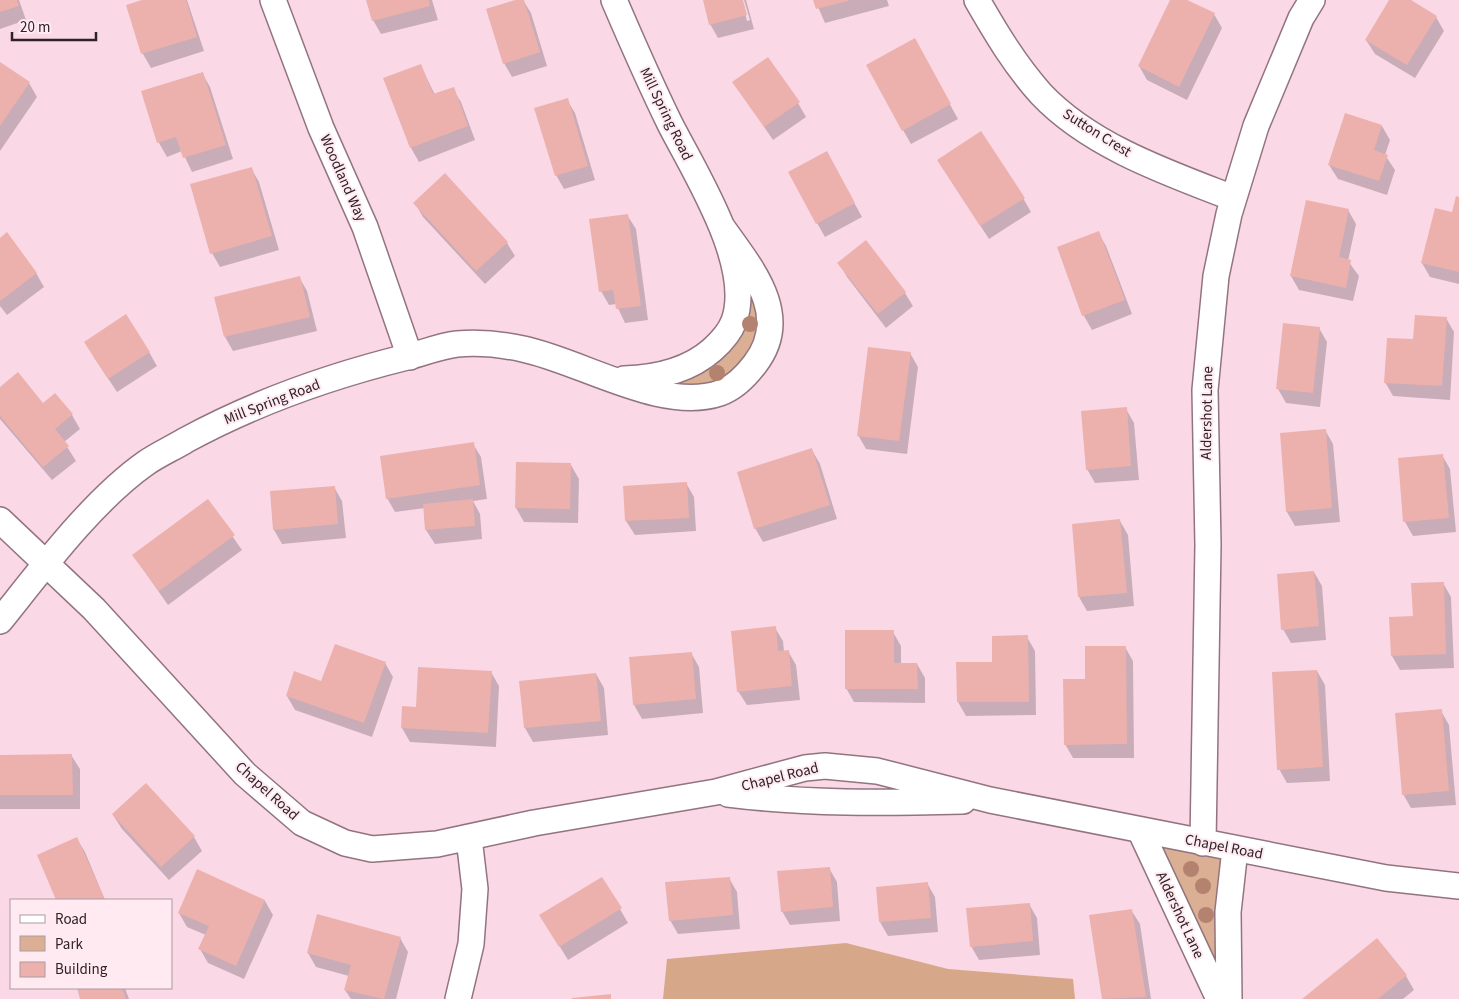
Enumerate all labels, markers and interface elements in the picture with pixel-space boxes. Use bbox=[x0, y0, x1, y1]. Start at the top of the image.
scale bar bbox=[12, 10, 96, 42]
text: 20 m bbox=[20, 17, 50, 38]
street label: Mill Spring Road bbox=[634, 64, 698, 164]
street label: Sutton Crest bbox=[1059, 104, 1135, 162]
street label: Woodland Way bbox=[314, 131, 372, 225]
street label: Aldershot Lane bbox=[1196, 366, 1218, 460]
street label: Mill Spring Road bbox=[221, 374, 323, 430]
street label: Chapel Road bbox=[231, 757, 303, 825]
street label: Chapel Road bbox=[739, 757, 821, 797]
street label: Chapel Road bbox=[1183, 829, 1265, 865]
street label: Aldershot Lane bbox=[1151, 868, 1209, 962]
legend bbox=[10, 899, 172, 989]
text: Road bbox=[55, 909, 87, 930]
text: Park bbox=[55, 934, 84, 955]
text: Building bbox=[55, 959, 108, 980]

